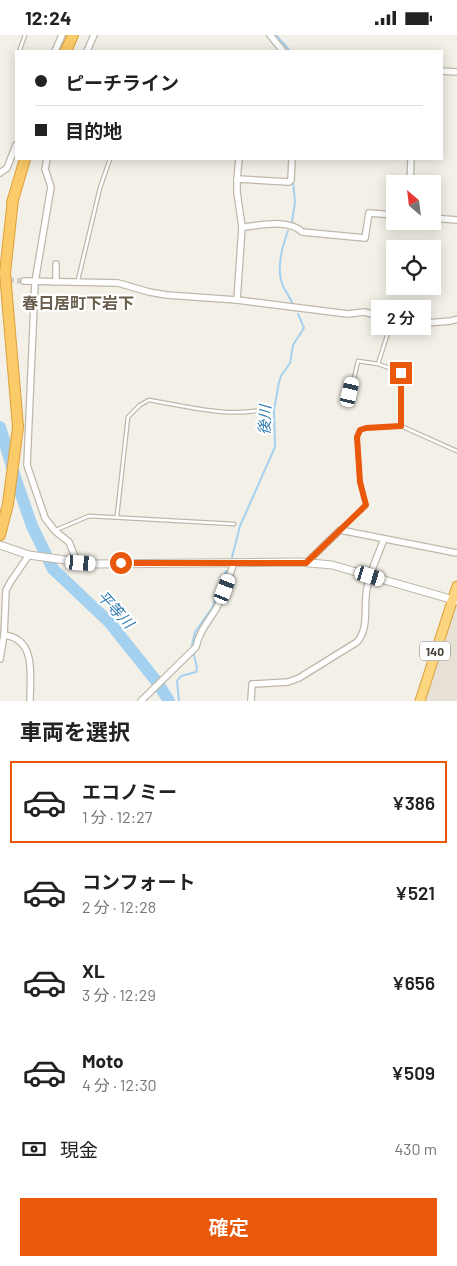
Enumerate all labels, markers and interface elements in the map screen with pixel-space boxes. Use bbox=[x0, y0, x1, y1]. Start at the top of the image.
text: 12:24 bbox=[25, 6, 71, 29]
text: ピーチライン bbox=[65, 71, 179, 94]
text: 目的地 bbox=[65, 119, 122, 142]
north arrow bbox=[386, 175, 441, 230]
map controls bbox=[386, 175, 441, 295]
button: locate bbox=[386, 240, 441, 295]
district label: 春日居町下岩下 bbox=[22, 293, 134, 312]
callout: 2 分 bbox=[371, 301, 431, 335]
text: 2 分 bbox=[387, 308, 415, 327]
route end bbox=[390, 362, 412, 384]
car bbox=[339, 376, 360, 408]
water label: 後川 bbox=[254, 403, 274, 435]
route start bbox=[110, 552, 132, 574]
car bbox=[65, 554, 96, 572]
car bbox=[353, 564, 386, 588]
car bbox=[212, 572, 237, 606]
water label: 平等川 bbox=[94, 586, 139, 633]
road number: 140 bbox=[420, 641, 450, 661]
text: 車両を選択 bbox=[20, 718, 130, 744]
icon: car bbox=[22, 780, 67, 825]
text: エコノミー bbox=[82, 780, 177, 803]
text: ¥386 bbox=[392, 791, 435, 814]
text: 1 分 · 12:27 bbox=[82, 807, 152, 826]
icon: car bbox=[22, 870, 67, 915]
text: コンフォート bbox=[82, 870, 195, 893]
text: ¥521 bbox=[395, 881, 435, 904]
text: 2 分 · 12:28 bbox=[82, 897, 156, 916]
text: XL bbox=[82, 959, 105, 982]
icon: car bbox=[22, 960, 67, 1005]
text: ¥656 bbox=[392, 971, 435, 994]
text: 3 分 · 12:29 bbox=[82, 985, 156, 1004]
text: Moto bbox=[82, 1049, 124, 1072]
icon: car bbox=[22, 1050, 67, 1095]
text: ¥509 bbox=[391, 1061, 435, 1084]
text: 4 分 · 12:30 bbox=[82, 1075, 157, 1094]
icon: cash bbox=[20, 1135, 48, 1163]
text: 現金 bbox=[60, 1138, 98, 1161]
text: 430 m bbox=[394, 1139, 437, 1158]
button: 確定 bbox=[20, 1198, 437, 1256]

